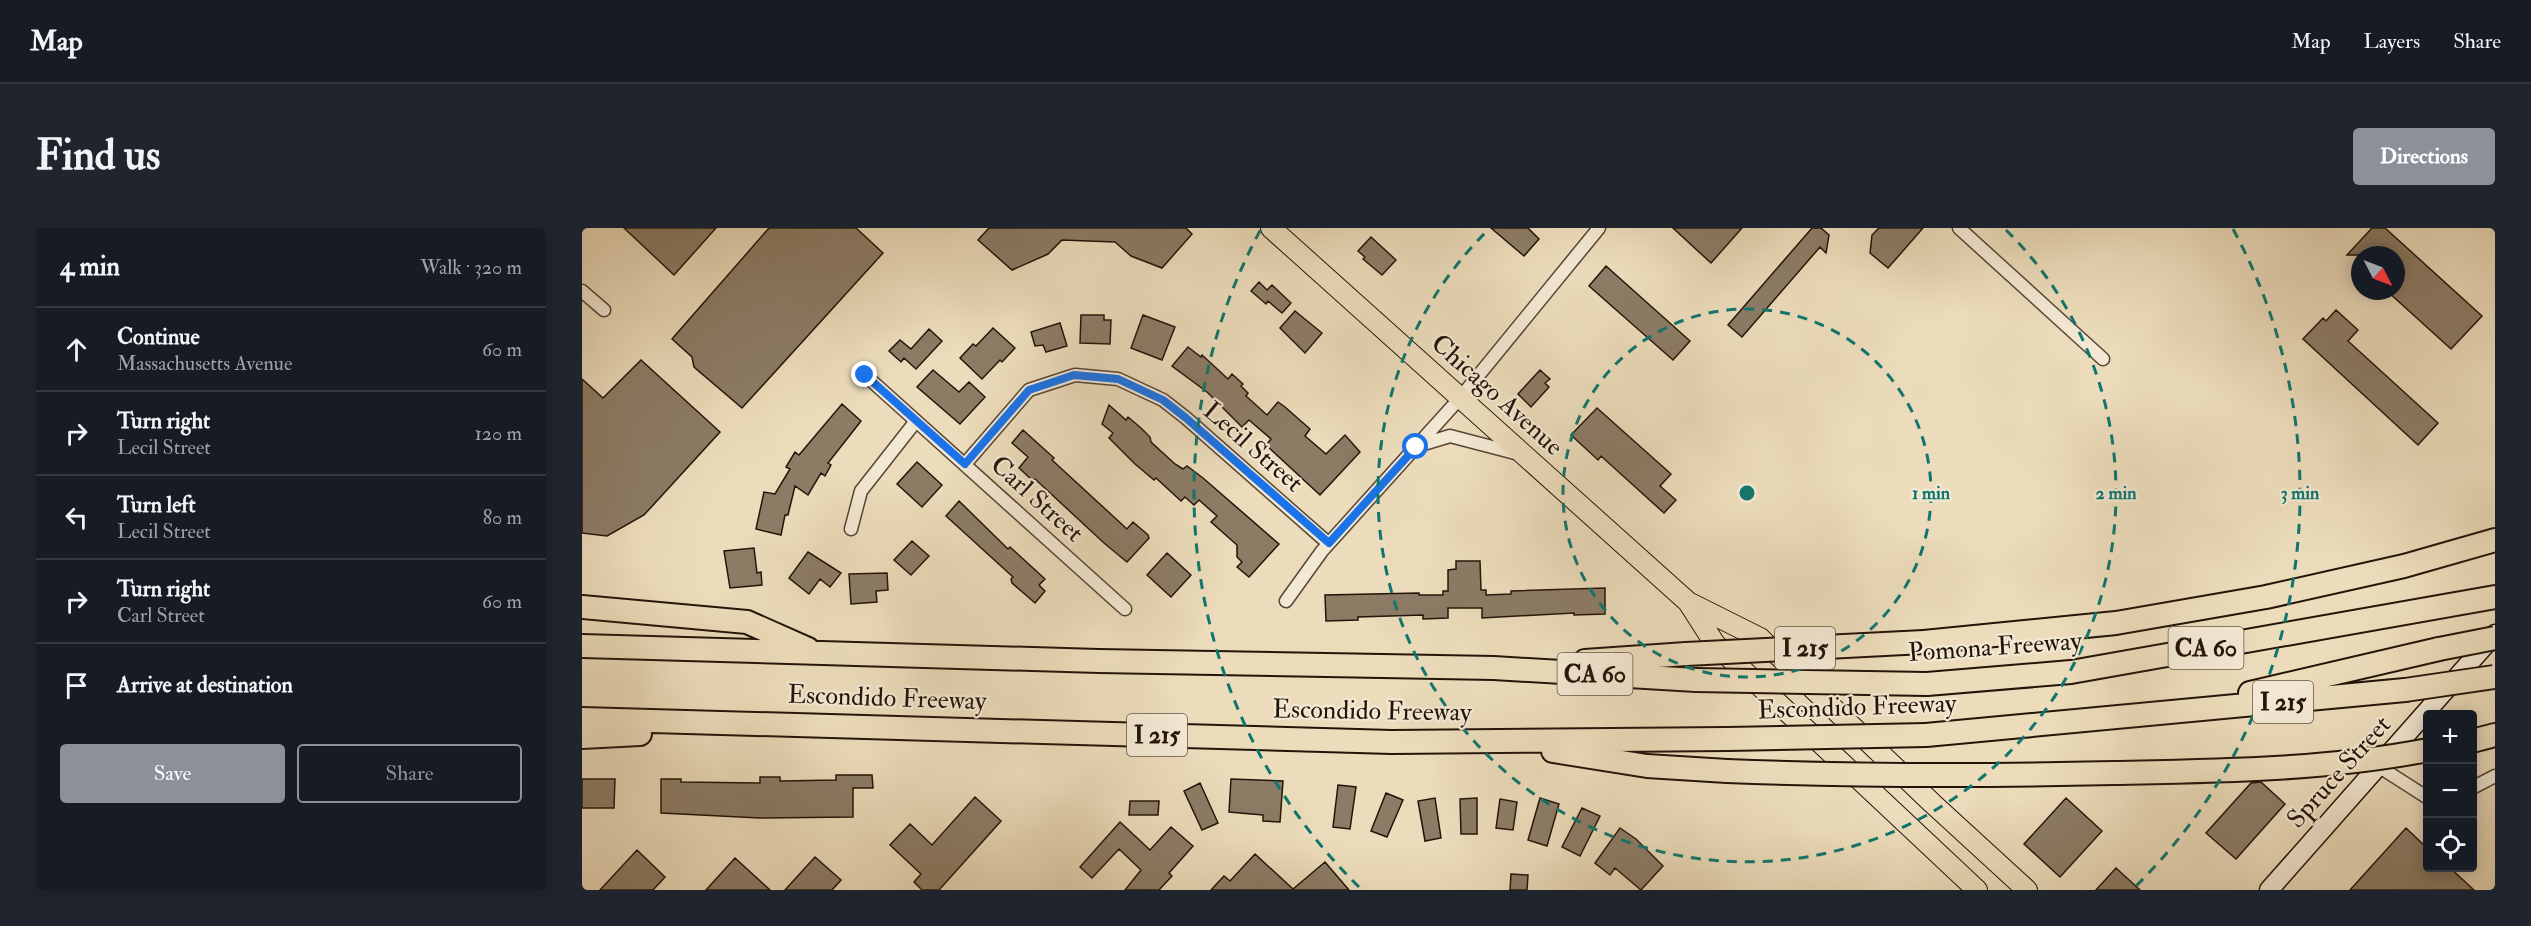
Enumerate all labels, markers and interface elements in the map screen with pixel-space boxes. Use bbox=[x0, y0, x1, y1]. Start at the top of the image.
text: Map bbox=[30, 24, 83, 59]
text: Map bbox=[2291, 28, 2331, 55]
text: Layers bbox=[2364, 28, 2420, 55]
text: Share bbox=[2453, 28, 2501, 55]
button: Directions bbox=[2353, 128, 2495, 185]
text: Find us bbox=[36, 130, 160, 182]
north arrow bbox=[2351, 246, 2405, 300]
text: 4 min bbox=[60, 251, 120, 283]
text: Walk · 320 m bbox=[420, 255, 522, 280]
text: Continue bbox=[117, 323, 200, 351]
street label: Chicago Avenue bbox=[1424, 327, 1570, 463]
icon: ahead bbox=[60, 333, 93, 366]
text: 60 m bbox=[482, 337, 522, 362]
text: Massachusetts Avenue bbox=[117, 351, 292, 376]
route end bbox=[851, 361, 877, 387]
street label: Lecil Street bbox=[1196, 395, 1310, 499]
text: Turn right bbox=[117, 407, 210, 435]
icon: right bbox=[60, 417, 93, 450]
text: 120 m bbox=[475, 421, 522, 446]
route start bbox=[1402, 433, 1428, 459]
text: Lecil Street bbox=[117, 435, 211, 460]
street label: Carl Street bbox=[984, 449, 1090, 549]
text: 1 min bbox=[1912, 482, 1951, 505]
text: 2 min bbox=[2096, 482, 2137, 505]
text: 3 min bbox=[2281, 482, 2320, 505]
centre of rings bbox=[1737, 483, 1757, 503]
text: Turn left bbox=[117, 491, 196, 519]
icon: left bbox=[60, 501, 93, 534]
text: 80 m bbox=[483, 505, 522, 530]
text: Lecil Street bbox=[117, 519, 211, 544]
text: Turn right bbox=[117, 575, 210, 603]
icon: right bbox=[60, 585, 93, 618]
text: 60 m bbox=[482, 589, 522, 614]
text: Carl Street bbox=[117, 603, 205, 628]
street label: Pomona Freeway bbox=[1907, 625, 2083, 669]
road number: I 215 bbox=[1775, 627, 1835, 669]
road number: CA 60 bbox=[2168, 627, 2244, 669]
road number: CA 60 bbox=[1558, 653, 1632, 695]
icon: arrive bbox=[60, 669, 93, 702]
text: Arrive at destination bbox=[117, 671, 293, 699]
street label: Escondido Freeway bbox=[787, 679, 988, 717]
road number: I 215 bbox=[2253, 681, 2313, 723]
street label: Escondido Freeway bbox=[1757, 688, 1958, 726]
street label: Escondido Freeway bbox=[1272, 693, 1472, 729]
street label: Spruce Street bbox=[2280, 709, 2399, 835]
map controls bbox=[2423, 710, 2477, 872]
button: + bbox=[2423, 710, 2477, 764]
road number: I 215 bbox=[1127, 714, 1187, 756]
button: Save bbox=[60, 744, 285, 803]
button: Share bbox=[297, 744, 522, 803]
button: − bbox=[2423, 764, 2477, 818]
button: locate bbox=[2423, 818, 2477, 872]

